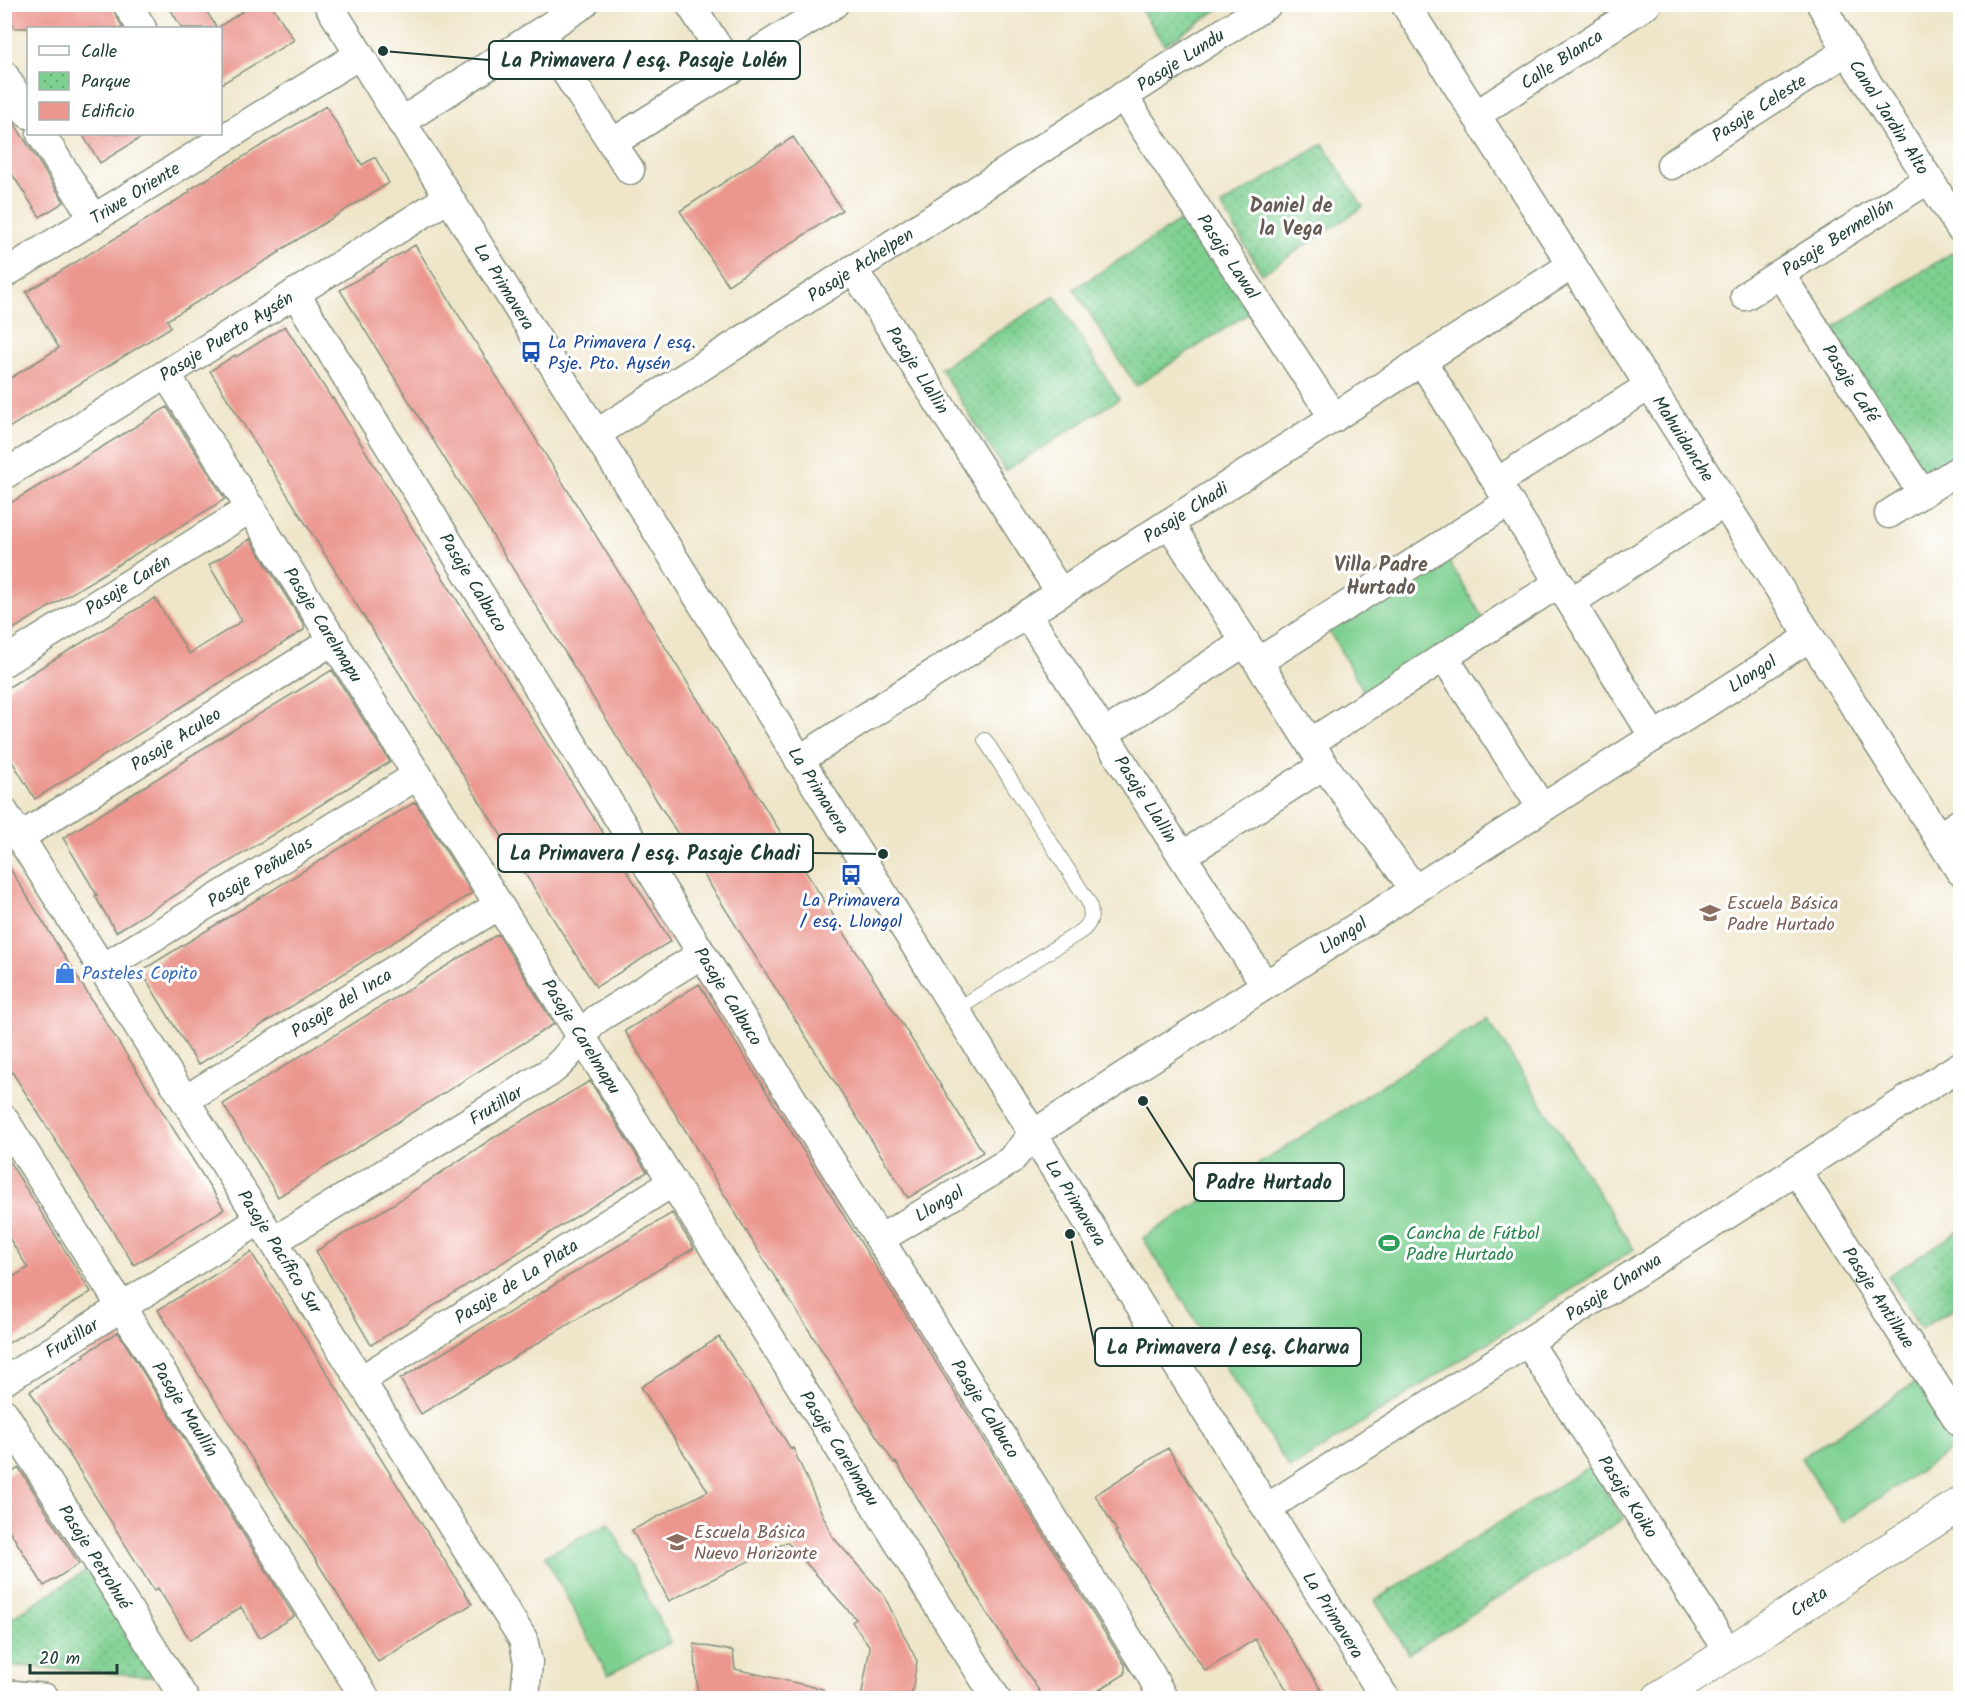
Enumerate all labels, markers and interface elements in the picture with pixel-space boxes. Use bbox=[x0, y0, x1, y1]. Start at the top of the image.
street label: Pasaje Lundu bbox=[1131, 22, 1232, 100]
street label: Calle Blanca bbox=[1515, 23, 1610, 98]
legend bbox=[27, 27, 222, 135]
text: Calle bbox=[81, 38, 117, 67]
callout: La Primavera / esq. Pasaje Lolén bbox=[489, 41, 800, 79]
text: La Primavera / esq. Pasaje Lolén bbox=[501, 46, 787, 78]
street label: Canal Jardin Alto bbox=[1840, 54, 1936, 181]
text: Parque bbox=[81, 68, 130, 97]
street label: Pasaje Celeste bbox=[1707, 68, 1813, 151]
text: Edificio bbox=[81, 98, 135, 127]
street label: Triwe Oriente bbox=[85, 155, 187, 233]
district label: Daniel de la Vega bbox=[1249, 191, 1333, 246]
street label: Pasaje Bermellón bbox=[1776, 191, 1901, 285]
street label: Pasaje Lawal bbox=[1188, 209, 1266, 307]
street label: Pasaje Achelpen bbox=[802, 221, 920, 311]
street label: La Primavera bbox=[465, 238, 541, 337]
street label: Pasaje Puerto Aysén bbox=[154, 285, 300, 391]
street label: Pasaje Llallin bbox=[877, 321, 956, 421]
place label: La Primavera / esq. Psje. Pto. Aysén bbox=[548, 329, 696, 379]
street label: Pasaje Café bbox=[1813, 339, 1886, 430]
bus stop icon: La Primavera / esq. Psje. Pto. Aysén bbox=[519, 340, 543, 364]
street label: Mahuidanche bbox=[1643, 390, 1721, 489]
street label: Pasaje Chadi bbox=[1138, 475, 1235, 552]
street label: Pasaje Calbuco bbox=[430, 528, 514, 639]
street label: Pasaje Carén bbox=[80, 548, 178, 624]
district label: Villa Padre Hurtado bbox=[1334, 550, 1428, 605]
street label: Pasaje Carelmapu bbox=[275, 562, 369, 690]
street label: Llongol bbox=[1723, 648, 1784, 702]
street label: Pasaje Aculeo bbox=[126, 701, 228, 780]
street label: La Primavera bbox=[779, 742, 856, 841]
street label: Pasaje Llallin bbox=[1105, 750, 1184, 850]
street label: Pasaje Peñuelas bbox=[202, 830, 319, 917]
callout: La Primavera / esq. Pasaje Chadi bbox=[498, 834, 813, 872]
text: La Primavera / esq. Pasaje Chadi bbox=[510, 839, 801, 871]
bus stop icon: La Primavera / esq. Llongol bbox=[839, 863, 863, 887]
place label: La Primavera / esq. Llongol bbox=[800, 887, 903, 937]
place label: Escuela Básica Padre Hurtado bbox=[1727, 890, 1838, 940]
school or university icon: Escuela Básica Padre Hurtado bbox=[1698, 901, 1722, 925]
street label: Llongol bbox=[1314, 910, 1374, 964]
street label: Pasaje Calbuco bbox=[685, 942, 769, 1052]
place label: Pasteles Copito bbox=[82, 960, 197, 989]
shop icon: Pasteles Copito bbox=[53, 961, 77, 985]
street label: Pasaje del Inca bbox=[286, 962, 398, 1047]
street label: Pasaje Carelmapu bbox=[533, 974, 628, 1101]
street label: Frutillar bbox=[464, 1078, 530, 1134]
street label: La Primavera bbox=[1036, 1154, 1113, 1253]
callout: Padre Hurtado bbox=[1194, 1163, 1344, 1201]
text: Padre Hurtado bbox=[1206, 1168, 1332, 1200]
street label: Llongol bbox=[910, 1178, 971, 1231]
street label: Pasaje Pacífico Sur bbox=[229, 1185, 329, 1321]
place label: Cancha de Fútbol Padre Hurtado bbox=[1406, 1220, 1540, 1270]
sports icon: Cancha de Fútbol Padre Hurtado bbox=[1377, 1231, 1401, 1255]
street label: Pasaje de La Plata bbox=[449, 1232, 585, 1333]
street label: Pasaje Antilhue bbox=[1833, 1241, 1921, 1355]
street label: Pasaje Charwa bbox=[1560, 1247, 1668, 1330]
street label: Frutillar bbox=[40, 1311, 106, 1368]
callout: La Primavera / esq. Charwa bbox=[1095, 1328, 1361, 1366]
text: La Primavera / esq. Charwa bbox=[1107, 1333, 1349, 1365]
street label: Pasaje Calbuco bbox=[942, 1354, 1026, 1465]
street label: Pasaje Maullín bbox=[143, 1356, 225, 1464]
street label: Pasaje Carelmapu bbox=[791, 1385, 886, 1513]
street label: Pasaje Koiko bbox=[1589, 1450, 1664, 1545]
street label: Pasaje Petrohué bbox=[49, 1499, 138, 1617]
place label: Escuela Básica Nuevo Horizonte bbox=[694, 1519, 817, 1569]
school or university icon: Escuela Básica Nuevo Horizonte bbox=[665, 1530, 689, 1554]
street label: La Primavera bbox=[1294, 1566, 1370, 1665]
street label: Creta bbox=[1785, 1580, 1834, 1626]
scale bar bbox=[30, 1637, 117, 1675]
text: 20 m bbox=[39, 1645, 80, 1674]

